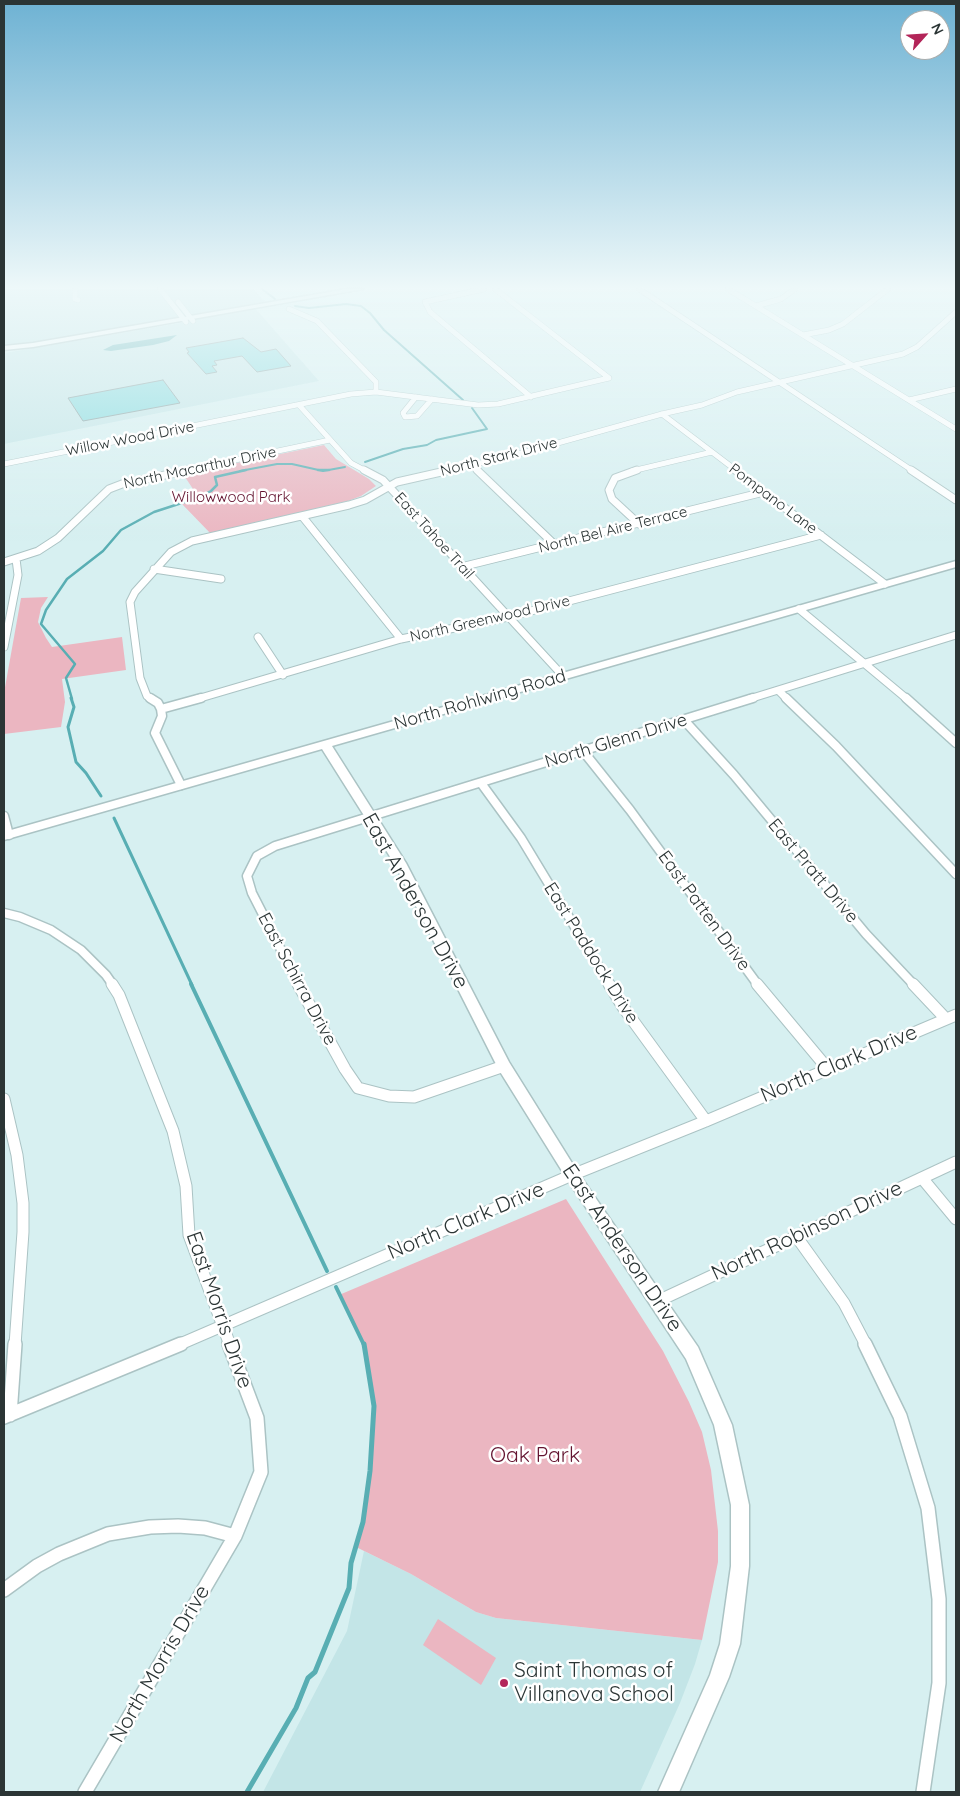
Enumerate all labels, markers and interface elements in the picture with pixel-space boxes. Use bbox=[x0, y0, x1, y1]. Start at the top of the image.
north arrow bbox=[900, 10, 950, 60]
text: N bbox=[927, 20, 948, 37]
street label: Willow Wood Drive bbox=[64, 418, 196, 460]
street label: North Stark Drive bbox=[439, 434, 559, 480]
street label: North Macarthur Drive bbox=[122, 443, 278, 493]
street label: Pompano Lane bbox=[725, 460, 821, 538]
park label: Willowwood Park bbox=[171, 488, 291, 506]
street label: East Tahoe Trail bbox=[390, 489, 478, 583]
street label: North Bel Aire Terrace bbox=[537, 503, 689, 557]
street label: North Greenwood Drive bbox=[408, 592, 572, 646]
street label: North Rohlwing Road bbox=[392, 665, 568, 735]
street label: North Glenn Drive bbox=[542, 709, 690, 773]
street label: East Anderson Drive bbox=[356, 809, 474, 993]
street label: East Pratt Drive bbox=[763, 815, 863, 927]
street label: East Patten Drive bbox=[653, 847, 755, 975]
street label: East Paddock Drive bbox=[539, 879, 643, 1027]
street label: East Schirra Drive bbox=[253, 909, 341, 1049]
street label: North Clark Drive bbox=[757, 1020, 921, 1108]
street label: East Anderson Drive bbox=[557, 1159, 687, 1337]
street label: North Robinson Drive bbox=[708, 1176, 906, 1286]
street label: North Clark Drive bbox=[384, 1177, 548, 1265]
street label: East Morris Drive bbox=[180, 1228, 258, 1392]
park label: Oak Park bbox=[490, 1443, 580, 1469]
street label: North Morris Drive bbox=[105, 1581, 215, 1747]
place label: Saint Thomas of Villanova School bbox=[514, 1658, 674, 1708]
marker: Saint Thomas of Villanova School bbox=[498, 1677, 510, 1689]

